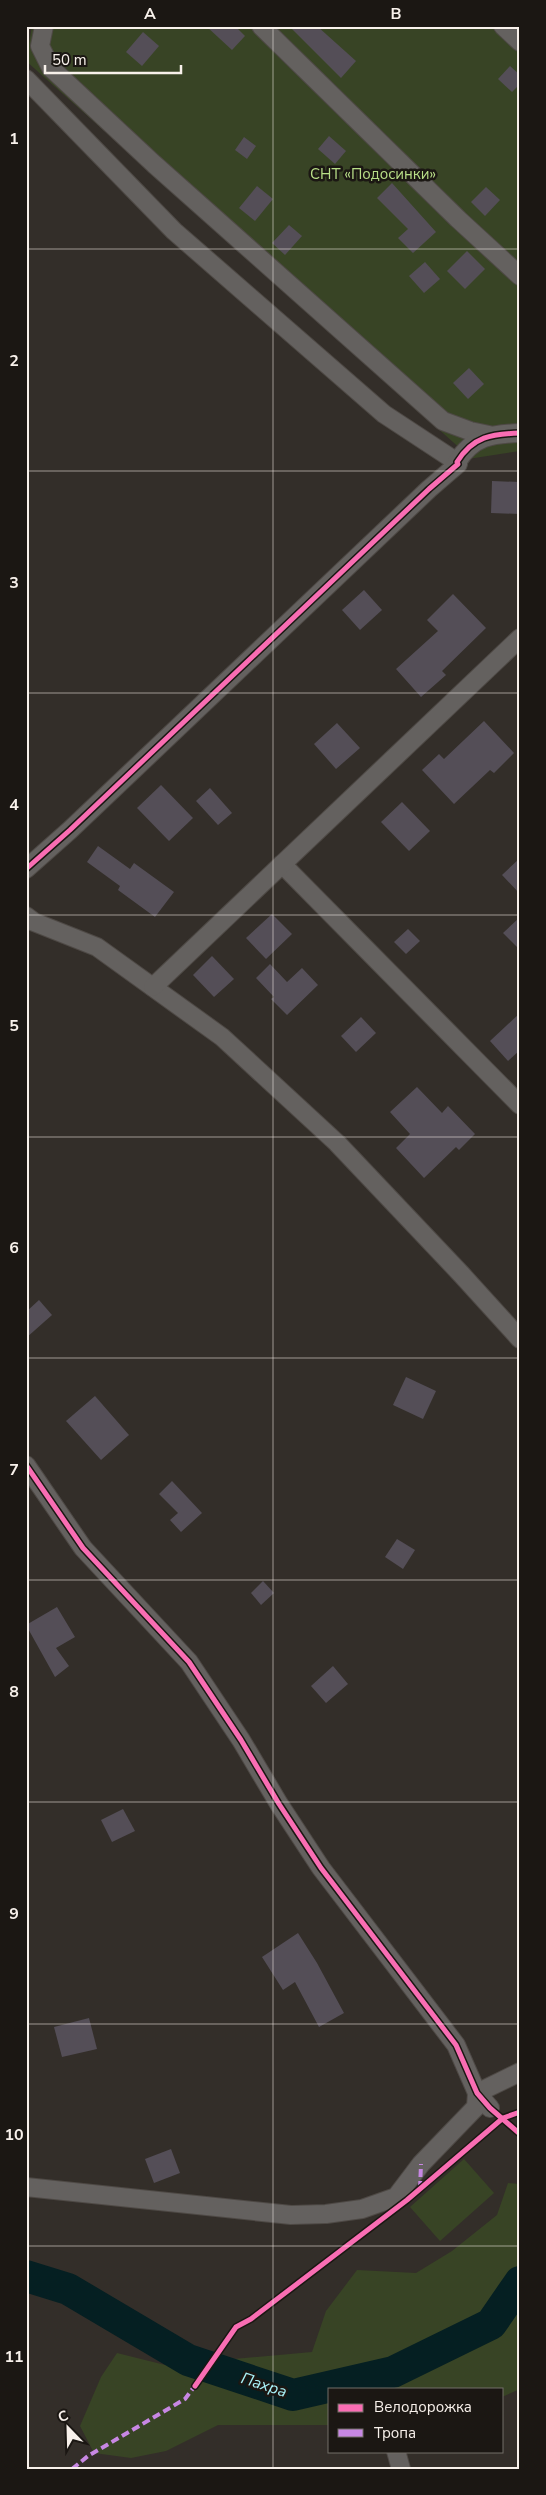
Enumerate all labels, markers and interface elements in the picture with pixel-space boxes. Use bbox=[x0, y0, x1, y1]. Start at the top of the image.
text: A bbox=[144, 3, 156, 25]
text: B bbox=[390, 3, 402, 25]
scale bar bbox=[45, 42, 181, 74]
text: 50 m bbox=[52, 50, 87, 70]
text: 1 bbox=[9, 128, 19, 150]
park label: СНТ «Подосинки» bbox=[310, 164, 436, 184]
text: 2 bbox=[9, 350, 19, 372]
text: 3 bbox=[9, 572, 19, 594]
text: 4 bbox=[9, 794, 19, 816]
text: 5 bbox=[9, 1015, 19, 1037]
text: 6 bbox=[9, 1237, 19, 1259]
text: 7 bbox=[9, 1459, 19, 1481]
text: 8 bbox=[9, 1681, 19, 1703]
text: 9 bbox=[9, 1903, 19, 1925]
text: 10 bbox=[4, 2124, 24, 2146]
text: 11 bbox=[4, 2346, 24, 2368]
water label: Пахра bbox=[238, 2367, 290, 2403]
legend bbox=[328, 2388, 504, 2452]
text: Велодорожка bbox=[374, 2397, 472, 2417]
north arrow bbox=[42, 2402, 92, 2452]
text: С bbox=[55, 2406, 72, 2427]
text: Тропа bbox=[374, 2423, 416, 2443]

